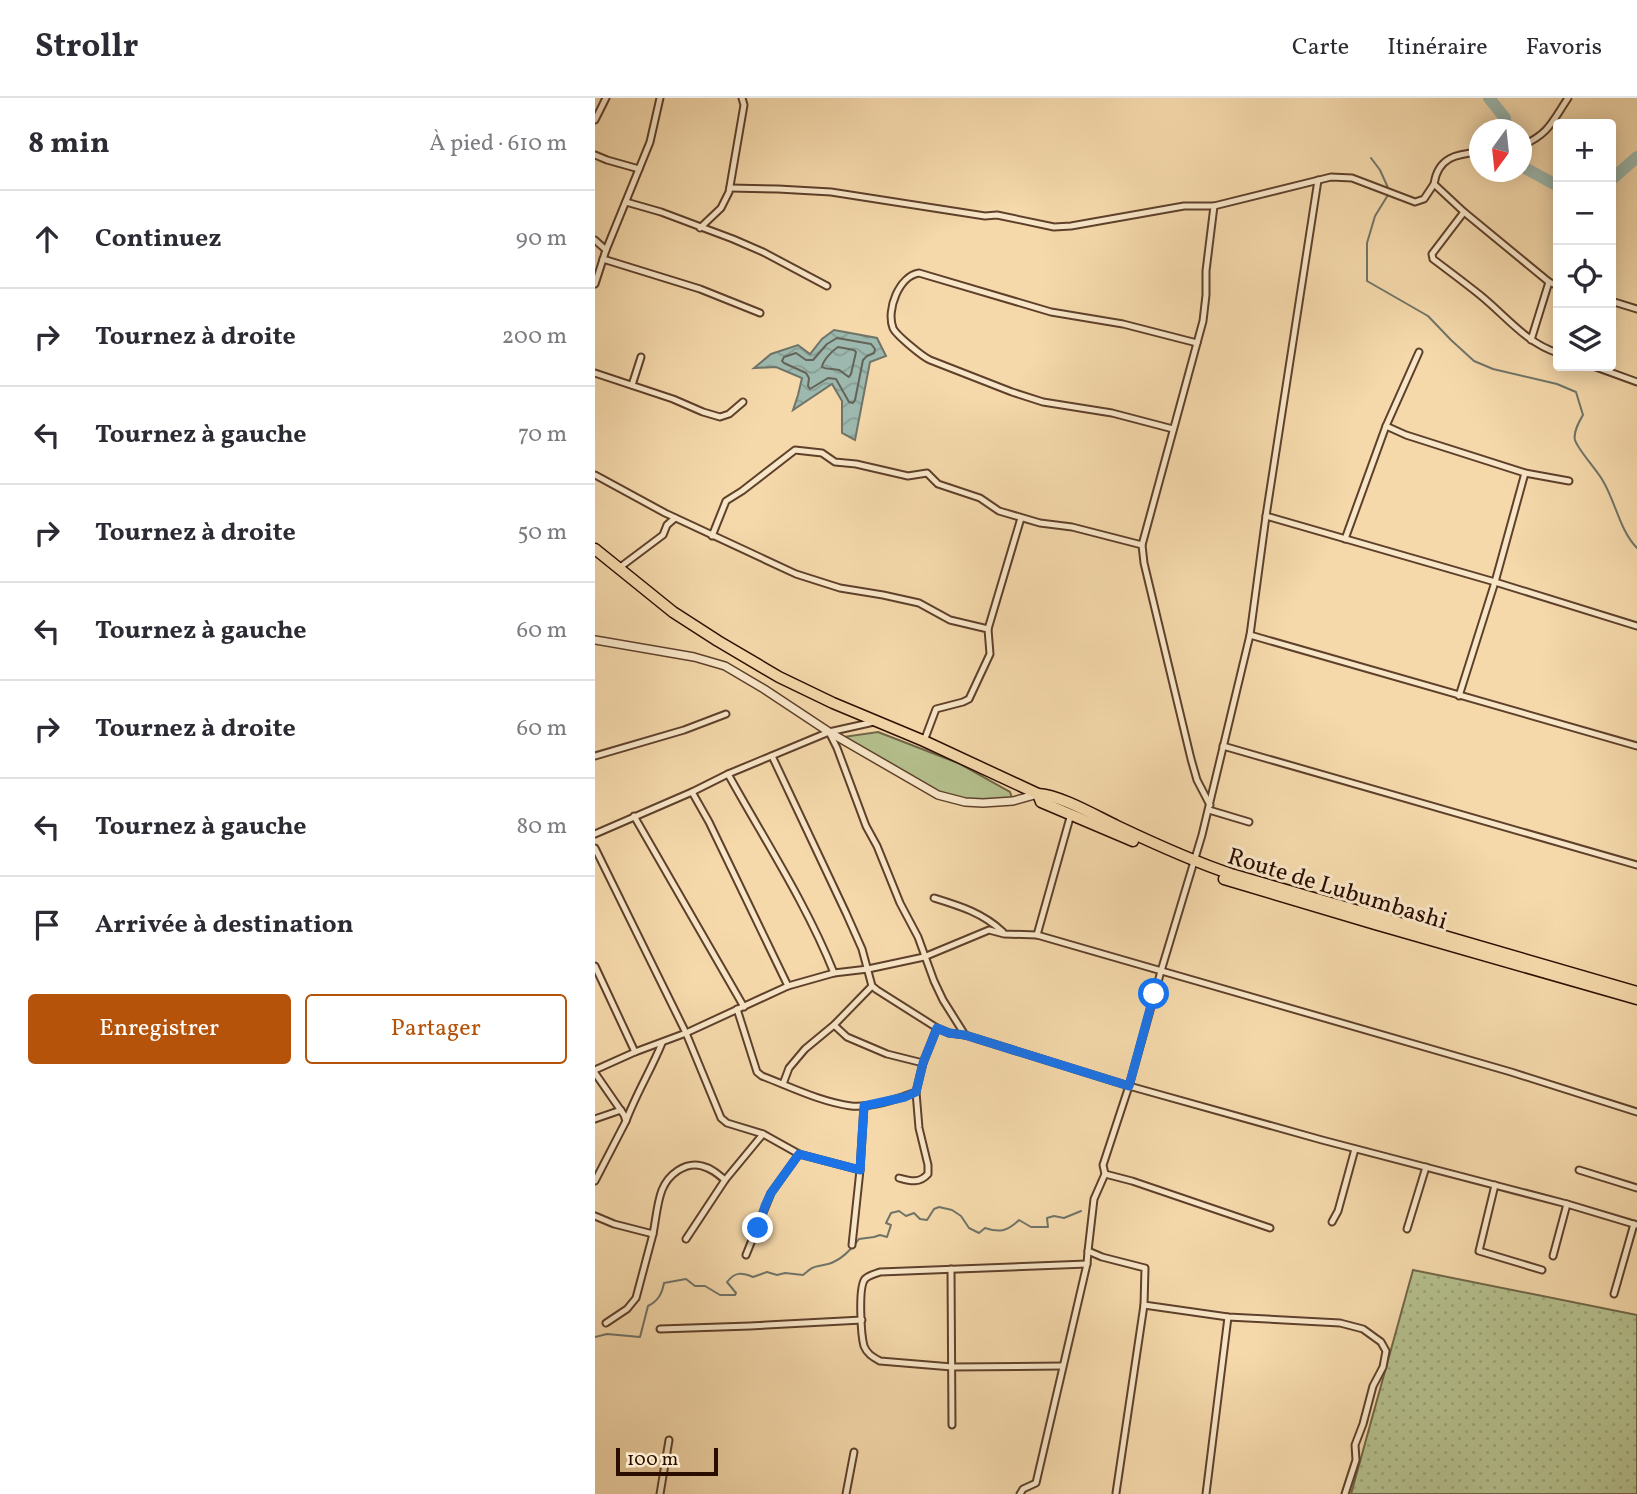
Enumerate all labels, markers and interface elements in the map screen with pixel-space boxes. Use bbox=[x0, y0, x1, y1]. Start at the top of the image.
text: Strollr bbox=[35, 25, 138, 71]
text: Carte bbox=[1292, 31, 1349, 65]
text: Itinéraire bbox=[1387, 31, 1488, 65]
text: Favoris bbox=[1526, 31, 1602, 65]
north arrow bbox=[1469, 119, 1532, 182]
map controls bbox=[1553, 119, 1616, 371]
button: + bbox=[1553, 119, 1616, 182]
text: 8 min bbox=[28, 123, 110, 165]
text: À pied · 610 m bbox=[429, 128, 567, 160]
button: − bbox=[1553, 182, 1616, 245]
icon: ahead bbox=[28, 220, 66, 258]
text: Continuez bbox=[95, 221, 221, 257]
text: 90 m bbox=[516, 223, 567, 255]
button: locate bbox=[1553, 245, 1616, 308]
button: layers bbox=[1553, 308, 1616, 371]
icon: right bbox=[28, 318, 66, 356]
text: Tournez à droite bbox=[95, 319, 296, 355]
text: 200 m bbox=[502, 321, 567, 353]
icon: left bbox=[28, 416, 66, 454]
text: Tournez à gauche bbox=[95, 417, 307, 453]
text: 70 m bbox=[518, 419, 567, 451]
icon: right bbox=[28, 514, 66, 552]
text: Tournez à droite bbox=[95, 515, 296, 551]
text: 50 m bbox=[518, 517, 567, 549]
icon: left bbox=[28, 612, 66, 650]
text: Tournez à gauche bbox=[95, 613, 307, 649]
text: 60 m bbox=[517, 615, 567, 647]
icon: right bbox=[28, 710, 66, 748]
text: Tournez à droite bbox=[95, 711, 296, 747]
text: 60 m bbox=[517, 713, 567, 745]
icon: left bbox=[28, 808, 66, 846]
text: Tournez à gauche bbox=[95, 809, 307, 845]
text: 80 m bbox=[517, 811, 567, 843]
street label: Route de Lubumbashi bbox=[1223, 840, 1451, 940]
icon: arrive bbox=[28, 906, 66, 944]
text: Arrivée à destination bbox=[95, 907, 354, 943]
route start bbox=[1138, 978, 1169, 1009]
button: Enregistrer bbox=[28, 994, 291, 1064]
button: Partager bbox=[305, 994, 567, 1064]
route end bbox=[742, 1212, 773, 1243]
scale bar bbox=[616, 1445, 717, 1477]
text: 100 m bbox=[627, 1447, 678, 1473]

